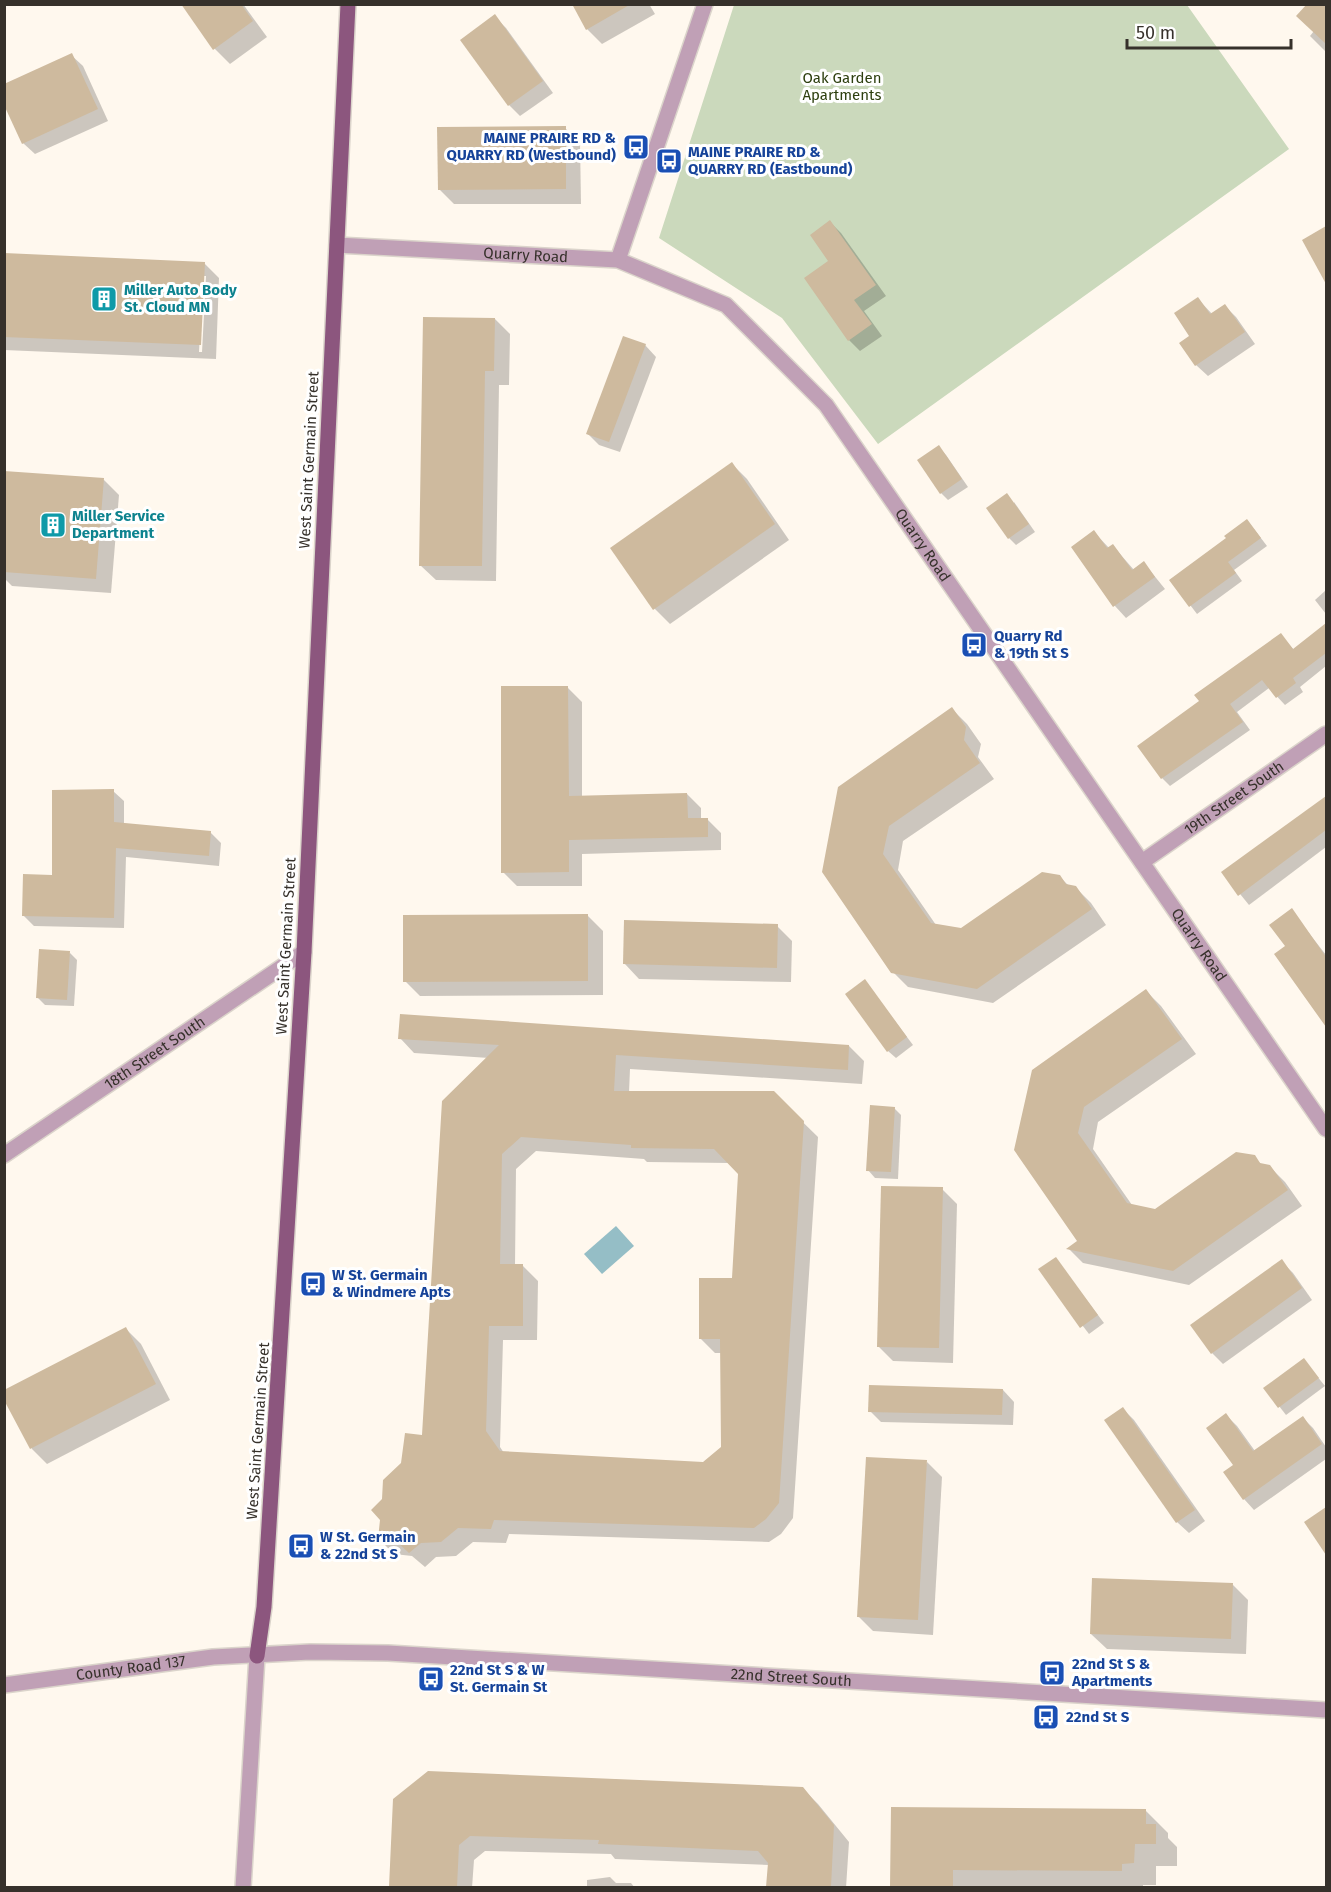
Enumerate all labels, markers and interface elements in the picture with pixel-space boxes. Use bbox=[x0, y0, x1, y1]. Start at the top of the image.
scale bar bbox=[1127, 12, 1290, 50]
text: 50 m bbox=[1136, 22, 1175, 44]
park label: Oak Garden Apartments bbox=[803, 69, 881, 104]
place label: MAINE PRAIRE RD & QUARRY RD (Westbound) bbox=[447, 129, 617, 164]
bus stop icon: MAINE PRAIRE RD & QUARRY RD (Westbound) bbox=[621, 132, 651, 162]
place label: MAINE PRAIRE RD & QUARRY RD (Eastbound) bbox=[688, 143, 853, 178]
bus stop icon: MAINE PRAIRE RD & QUARRY RD (Eastbound) bbox=[654, 146, 684, 176]
street label: Quarry Road bbox=[483, 244, 569, 266]
place label: Miller Auto Body St. Cloud MN bbox=[124, 281, 237, 316]
building icon: Miller Auto Body St. Cloud MN bbox=[89, 284, 119, 314]
street label: West Saint Germain Street bbox=[295, 370, 323, 549]
street label: Quarry Road bbox=[891, 505, 954, 585]
place label: Miller Service Department bbox=[72, 507, 165, 542]
building icon: Miller Service Department bbox=[38, 510, 68, 540]
place label: Quarry Rd & 19th St S bbox=[994, 627, 1069, 662]
bus stop icon: Quarry Rd & 19th St S bbox=[959, 630, 989, 660]
street label: 19th Street South bbox=[1181, 757, 1287, 839]
street label: West Saint Germain Street bbox=[272, 856, 300, 1035]
street label: Quarry Road bbox=[1167, 905, 1230, 985]
street label: 18th Street South bbox=[101, 1013, 208, 1093]
place label: W St. Germain & Windmere Apts bbox=[332, 1266, 451, 1301]
bus stop icon: W St. Germain & Windmere Apts bbox=[298, 1269, 328, 1299]
street label: West Saint Germain Street bbox=[243, 1341, 273, 1520]
place label: W St. Germain & 22nd St S bbox=[320, 1528, 416, 1563]
bus stop icon: W St. Germain & 22nd St S bbox=[286, 1531, 316, 1561]
street label: County Road 137 bbox=[75, 1652, 187, 1684]
place label: 22nd St S & Apartments bbox=[1071, 1655, 1152, 1690]
bus stop icon: 22nd St S & Apartments bbox=[1037, 1658, 1067, 1688]
place label: 22nd St S & W St. Germain St bbox=[450, 1661, 548, 1696]
bus stop icon: 22nd St S & W St. Germain St bbox=[416, 1664, 446, 1694]
street label: 22nd Street South bbox=[730, 1665, 852, 1690]
bus stop icon: 22nd St S bbox=[1031, 1702, 1061, 1732]
place label: 22nd St S bbox=[1066, 1708, 1130, 1726]

